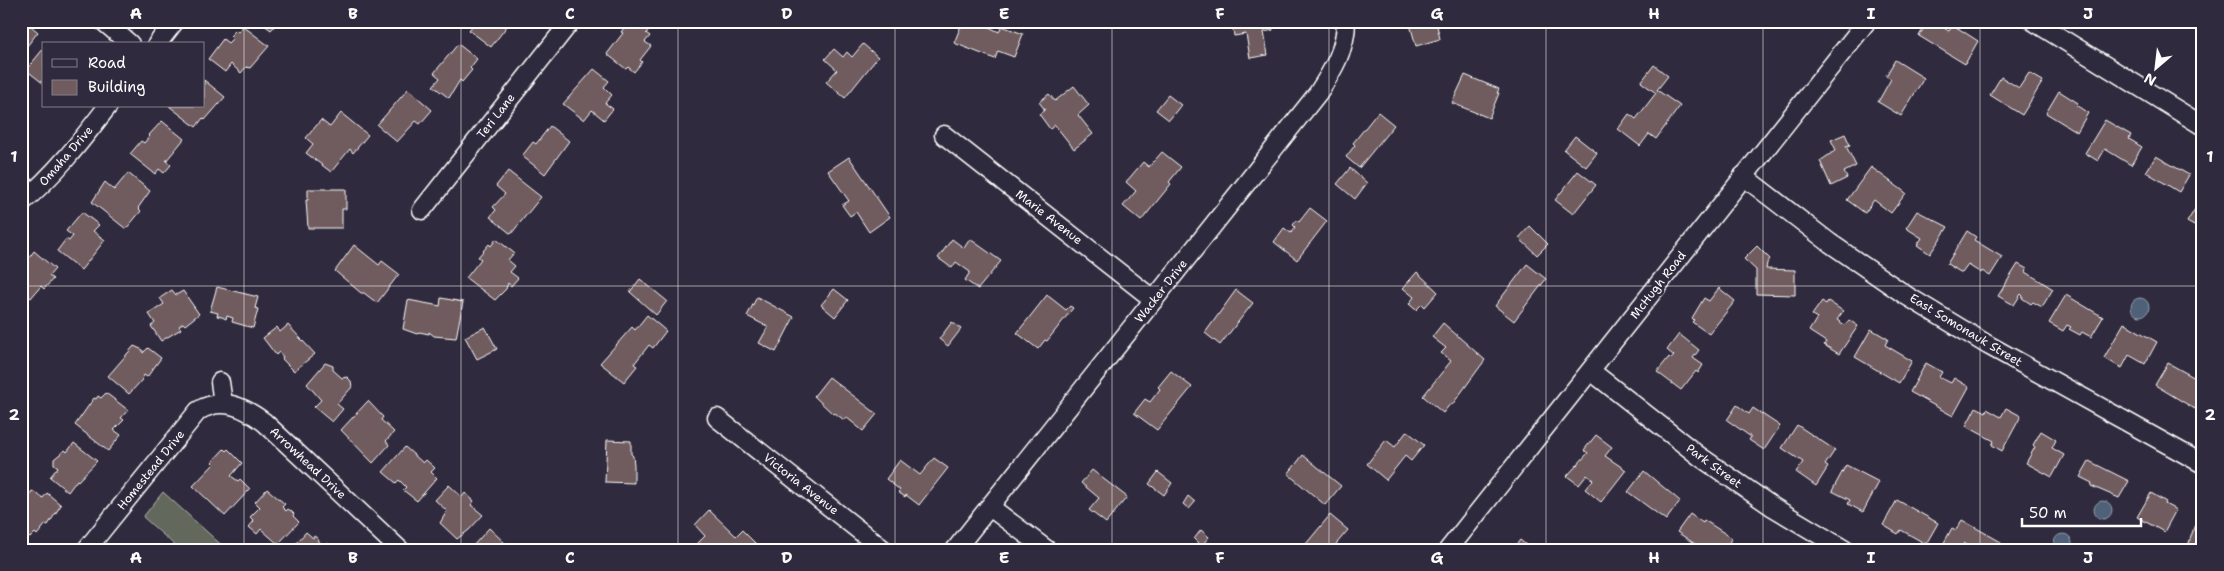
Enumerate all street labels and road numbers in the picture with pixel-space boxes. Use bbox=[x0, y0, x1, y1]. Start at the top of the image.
street label: Teri Lane bbox=[473, 90, 519, 142]
street label: Omaha Drive bbox=[35, 122, 97, 189]
street label: Marie Avenue bbox=[1012, 186, 1086, 248]
street label: McHugh Road bbox=[1627, 248, 1690, 322]
street label: Wacker Drive bbox=[1131, 256, 1191, 326]
street label: East Somonauk Street bbox=[1907, 290, 2025, 370]
street label: Arrowhead Drive bbox=[266, 423, 350, 503]
street label: Homestead Drive bbox=[114, 426, 188, 513]
street label: Park Street bbox=[1683, 440, 1745, 492]
street label: Victoria Avenue bbox=[760, 450, 842, 519]

